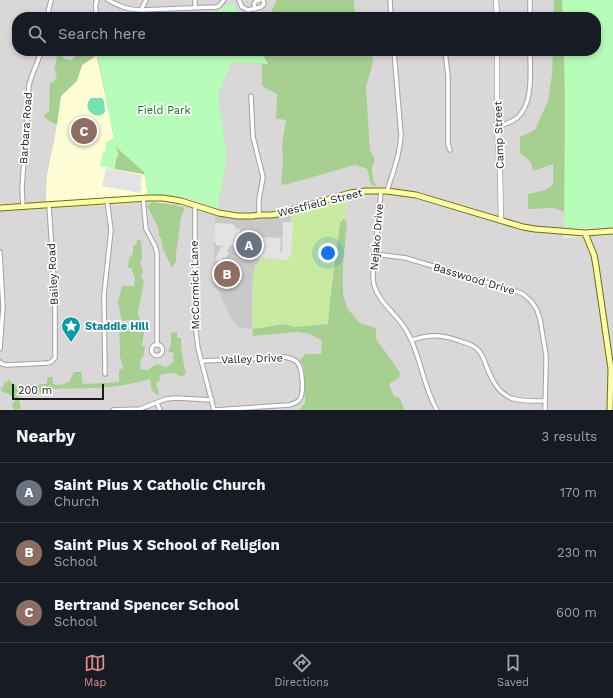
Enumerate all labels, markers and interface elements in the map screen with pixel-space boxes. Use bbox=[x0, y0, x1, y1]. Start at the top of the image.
search box bbox=[12, 12, 601, 56]
icon: search bbox=[26, 23, 48, 45]
text: Search here bbox=[58, 25, 146, 43]
street label: Barbara Road bbox=[17, 92, 35, 164]
street label: Camp Street bbox=[491, 100, 507, 169]
park label: Field Park bbox=[137, 104, 191, 117]
pin: C bbox=[71, 116, 97, 146]
street label: Westfield Street bbox=[276, 186, 364, 220]
street label: Nejako Drive bbox=[368, 203, 386, 271]
pin: A bbox=[236, 230, 262, 260]
street label: McCormick Lane bbox=[188, 240, 202, 330]
street label: Bailey Road bbox=[45, 243, 61, 305]
your location bbox=[318, 243, 338, 263]
pin: B bbox=[214, 259, 240, 289]
street label: Basswood Drive bbox=[432, 260, 516, 298]
place icon: Staddle Hill bbox=[60, 315, 82, 343]
place label: Staddle Hill bbox=[85, 320, 149, 333]
street label: Valley Drive bbox=[221, 351, 283, 367]
scale bar bbox=[12, 382, 104, 401]
text: 200 m bbox=[18, 384, 52, 397]
text: Nearby bbox=[16, 426, 75, 446]
text: 3 results bbox=[542, 429, 597, 444]
text: Saint Pius X Catholic Church bbox=[54, 476, 265, 494]
text: A bbox=[25, 485, 33, 500]
text: 170 m bbox=[560, 485, 597, 500]
text: Church bbox=[54, 494, 99, 509]
text: Saint Pius X School of Religion bbox=[54, 536, 280, 554]
text: B bbox=[25, 545, 33, 560]
text: 230 m bbox=[557, 545, 597, 560]
text: School bbox=[54, 554, 97, 569]
text: Bertrand Spencer School bbox=[54, 596, 239, 614]
text: C bbox=[25, 605, 33, 620]
text: 600 m bbox=[556, 605, 597, 620]
text: School bbox=[54, 614, 97, 629]
tab: Map bbox=[84, 652, 106, 689]
tab: Directions bbox=[275, 652, 329, 689]
tab: Saved bbox=[497, 652, 529, 689]

